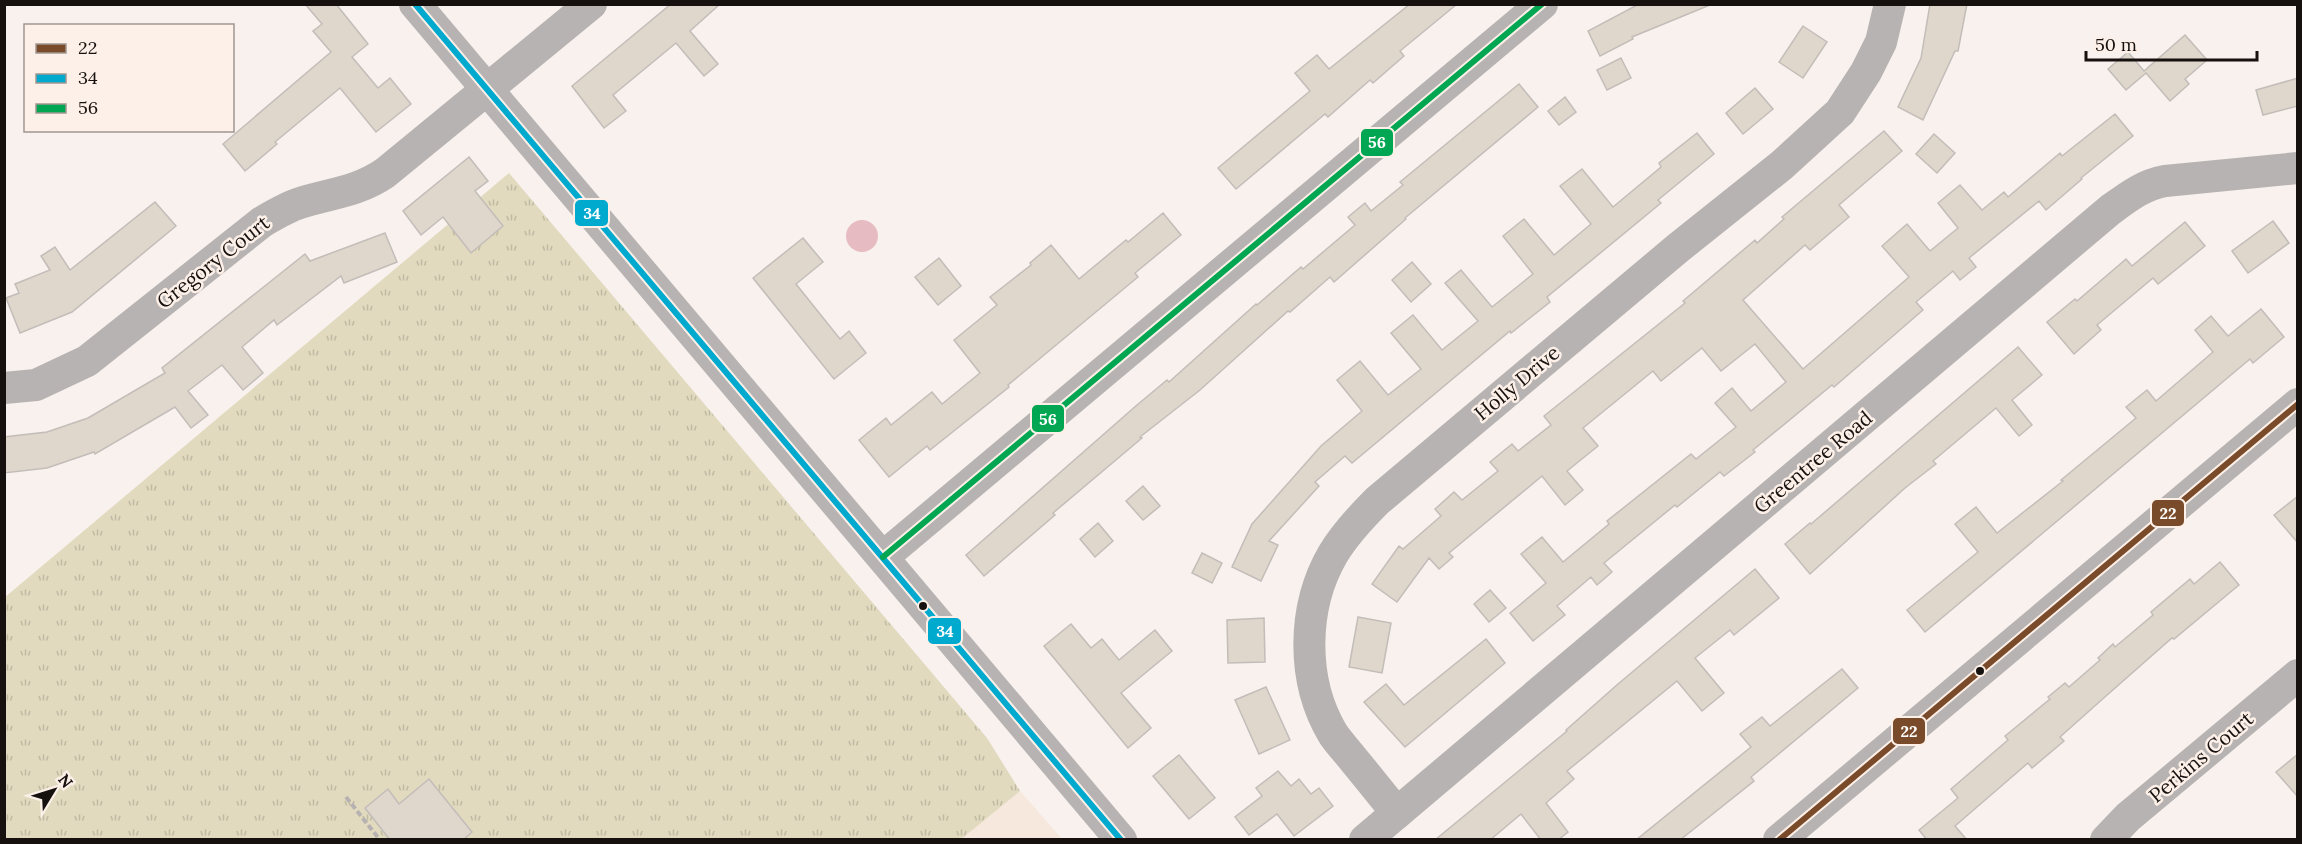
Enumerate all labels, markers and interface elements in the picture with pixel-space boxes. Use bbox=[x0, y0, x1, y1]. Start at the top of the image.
legend bbox=[24, 24, 234, 132]
scale bar bbox=[2086, 24, 2257, 62]
text: 50 m bbox=[2095, 33, 2137, 56]
text: 22 bbox=[78, 36, 97, 59]
text: 34 bbox=[78, 66, 98, 89]
text: 56 bbox=[78, 96, 98, 119]
line badge: 56 bbox=[1360, 128, 1394, 157]
text: 56 bbox=[1368, 132, 1386, 152]
line badge: 34 bbox=[574, 199, 609, 227]
text: 34 bbox=[583, 203, 601, 223]
street label: Gregory Court bbox=[151, 210, 274, 313]
street label: Holly Drive bbox=[1469, 340, 1564, 425]
line badge: 56 bbox=[1031, 404, 1065, 433]
street label: Greentree Road bbox=[1748, 405, 1877, 518]
text: 56 bbox=[1039, 409, 1057, 429]
line badge: 22 bbox=[2151, 499, 2185, 527]
text: 22 bbox=[2159, 503, 2177, 523]
unlabelled marker bbox=[917, 600, 929, 612]
line badge: 34 bbox=[927, 617, 962, 645]
text: 34 bbox=[936, 621, 954, 641]
unlabelled marker bbox=[1974, 665, 1986, 677]
street label: Perkins Court bbox=[2143, 706, 2258, 808]
line badge: 22 bbox=[1892, 717, 1926, 745]
text: 22 bbox=[1900, 721, 1918, 741]
north arrow bbox=[24, 760, 84, 820]
text: N bbox=[54, 770, 78, 792]

